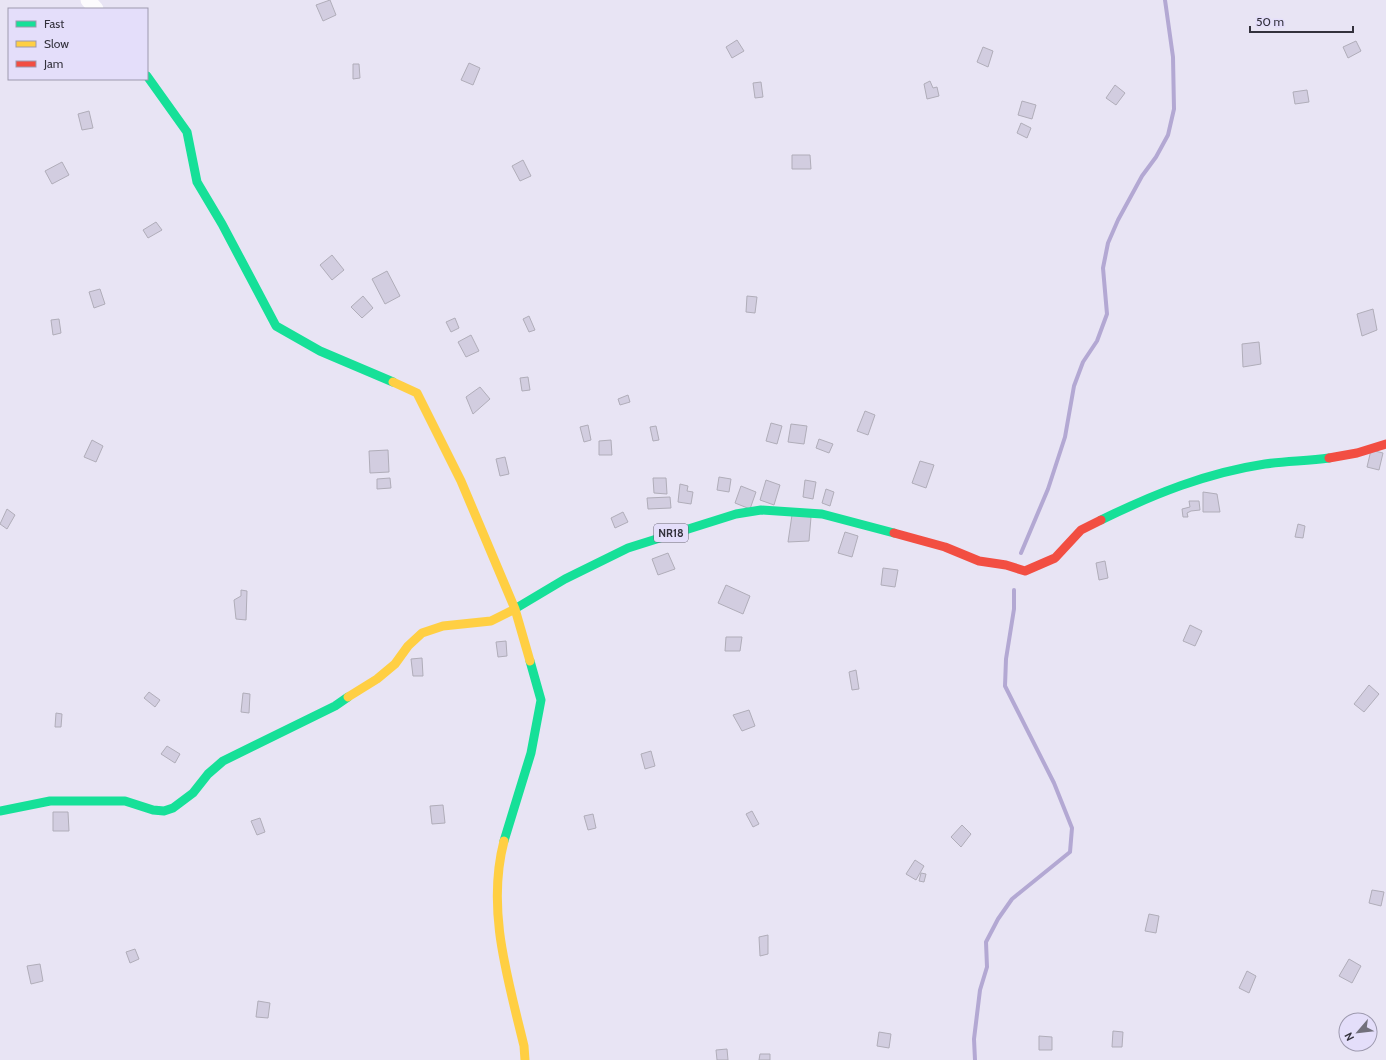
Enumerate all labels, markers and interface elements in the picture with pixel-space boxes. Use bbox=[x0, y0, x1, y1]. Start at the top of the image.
legend bbox=[8, 8, 148, 80]
scale bar bbox=[1250, 8, 1353, 34]
text: 50 m bbox=[1256, 14, 1284, 29]
text: Fast bbox=[44, 16, 64, 31]
text: Slow bbox=[44, 36, 69, 51]
text: Jam bbox=[43, 56, 63, 71]
road number: NR18 bbox=[654, 524, 688, 542]
north arrow bbox=[1338, 1012, 1378, 1052]
text: N bbox=[1341, 1030, 1357, 1043]

